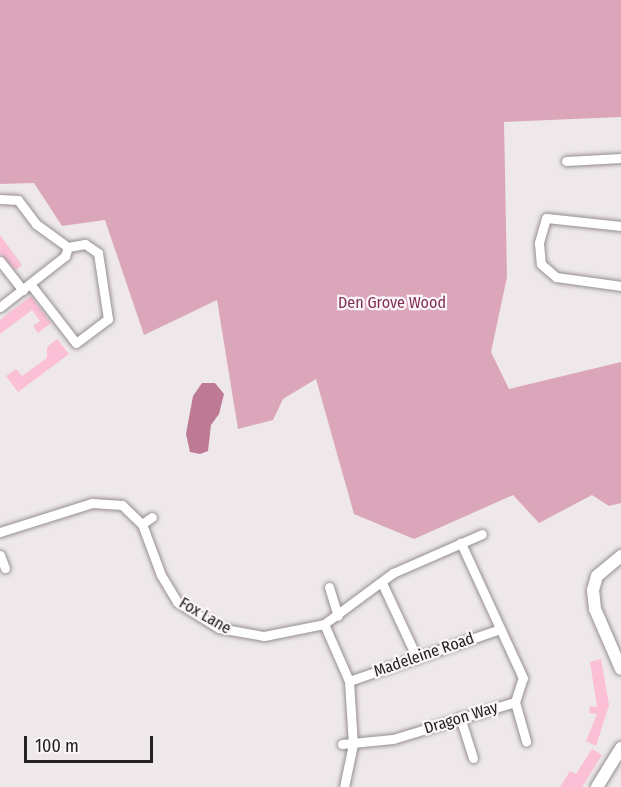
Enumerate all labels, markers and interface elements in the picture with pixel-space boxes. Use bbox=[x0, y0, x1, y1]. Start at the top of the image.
park label: Den Grove Wood bbox=[338, 293, 446, 313]
street label: Fox Lane bbox=[176, 594, 234, 638]
street label: Madeleine Road bbox=[371, 629, 477, 681]
street label: Dragon Way bbox=[422, 698, 500, 738]
scale bar bbox=[27, 724, 156, 762]
text: 100 m bbox=[35, 735, 79, 757]

